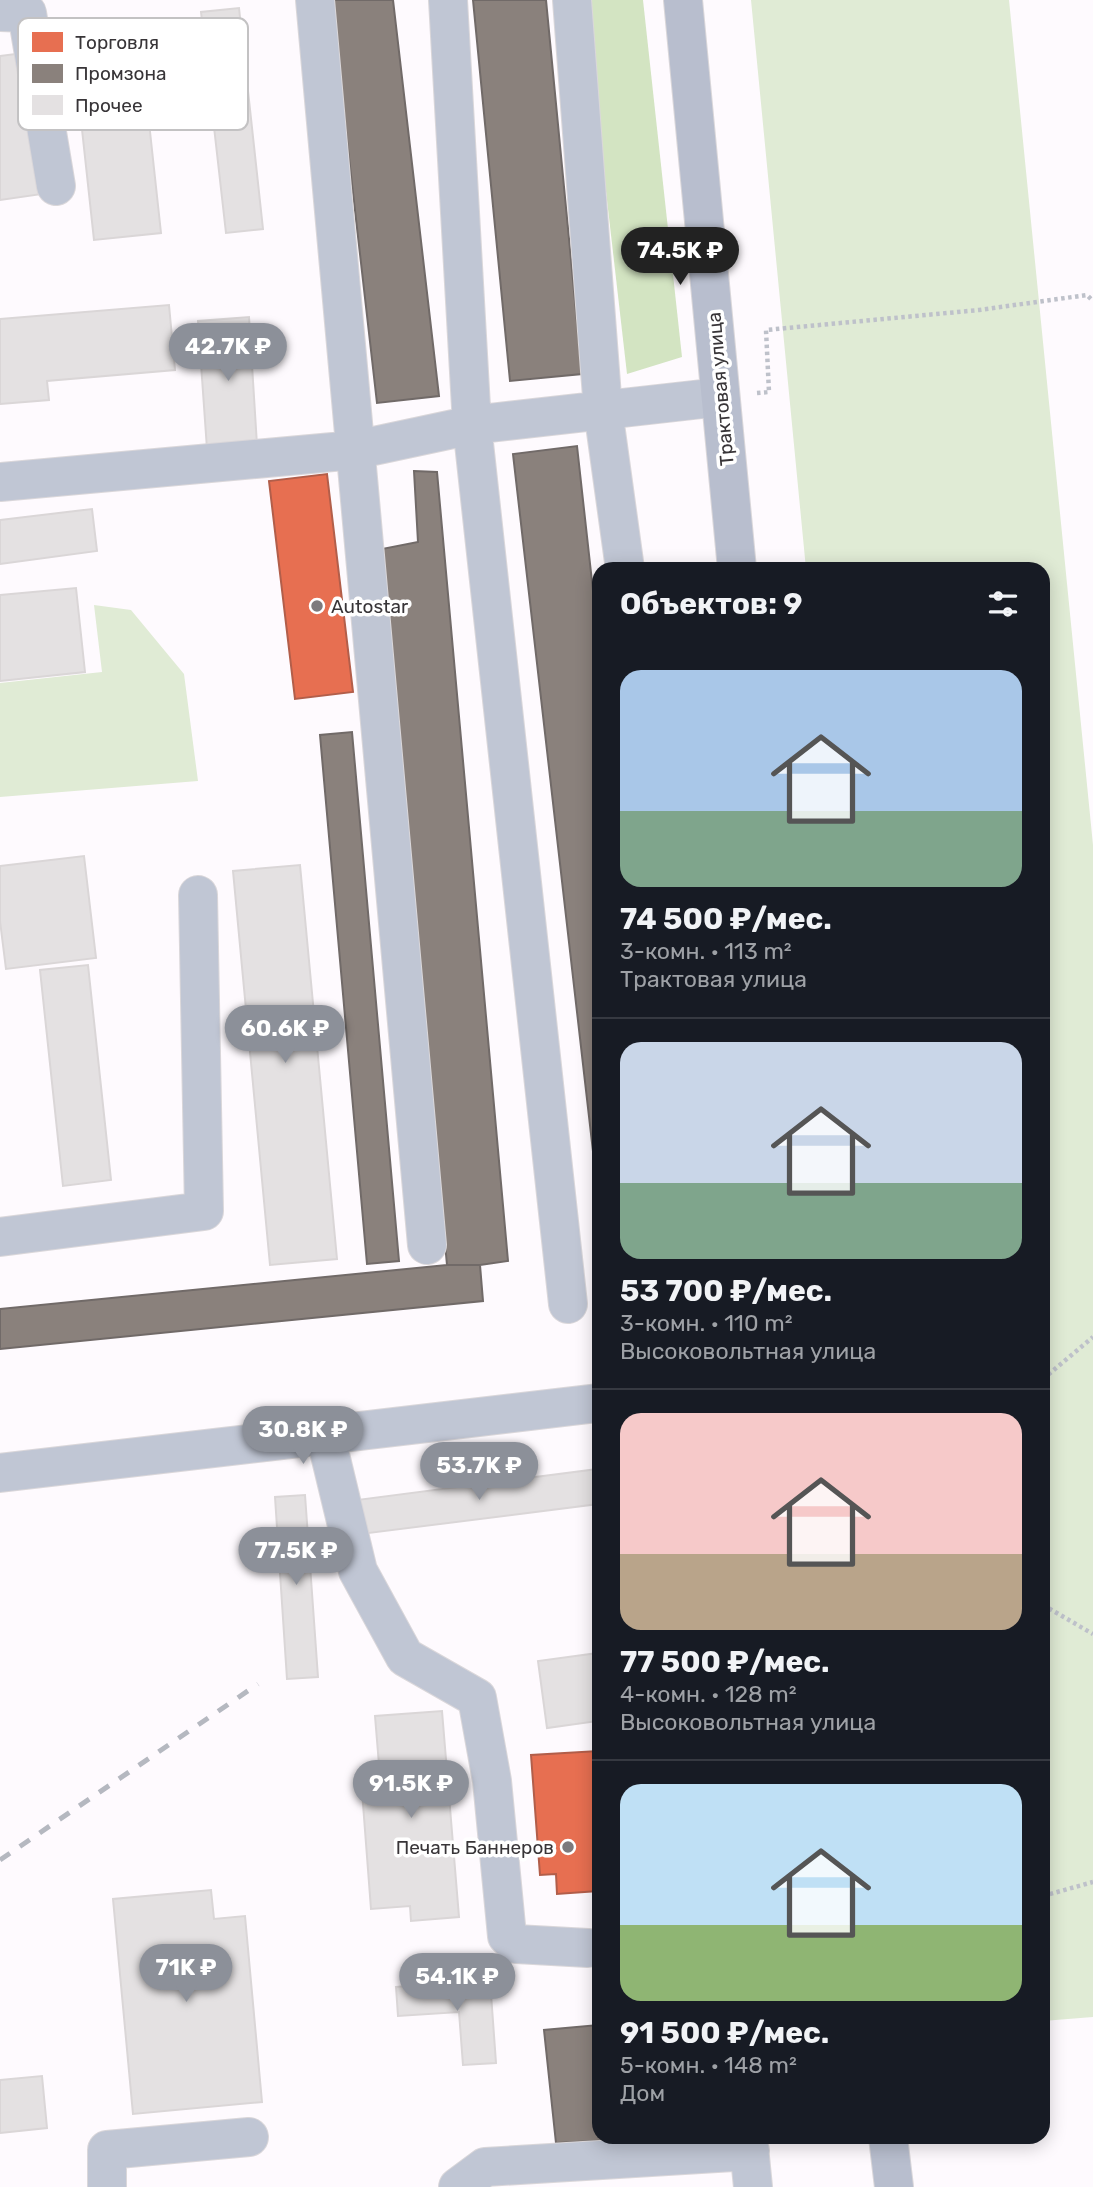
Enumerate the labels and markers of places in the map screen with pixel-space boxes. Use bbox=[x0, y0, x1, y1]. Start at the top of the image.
pin: 74.5K ₽ bbox=[615, 228, 745, 287]
pin: 42.7K ₽ bbox=[163, 324, 293, 383]
place label: Autostar bbox=[331, 595, 409, 618]
marker: Autostar bbox=[309, 598, 325, 614]
pin: 60.6K ₽ bbox=[220, 1006, 350, 1065]
pin: 30.8K ₽ bbox=[238, 1406, 368, 1466]
pin: 53.7K ₽ bbox=[414, 1442, 544, 1502]
pin: 77.5K ₽ bbox=[231, 1528, 361, 1587]
pin: 91.5K ₽ bbox=[346, 1760, 476, 1820]
place label: Печать Баннеров bbox=[396, 1836, 554, 1859]
marker: Печать Баннеров bbox=[560, 1839, 576, 1855]
pin: 71K ₽ bbox=[137, 1944, 235, 2004]
pin: 54.1K ₽ bbox=[392, 1954, 522, 2013]

